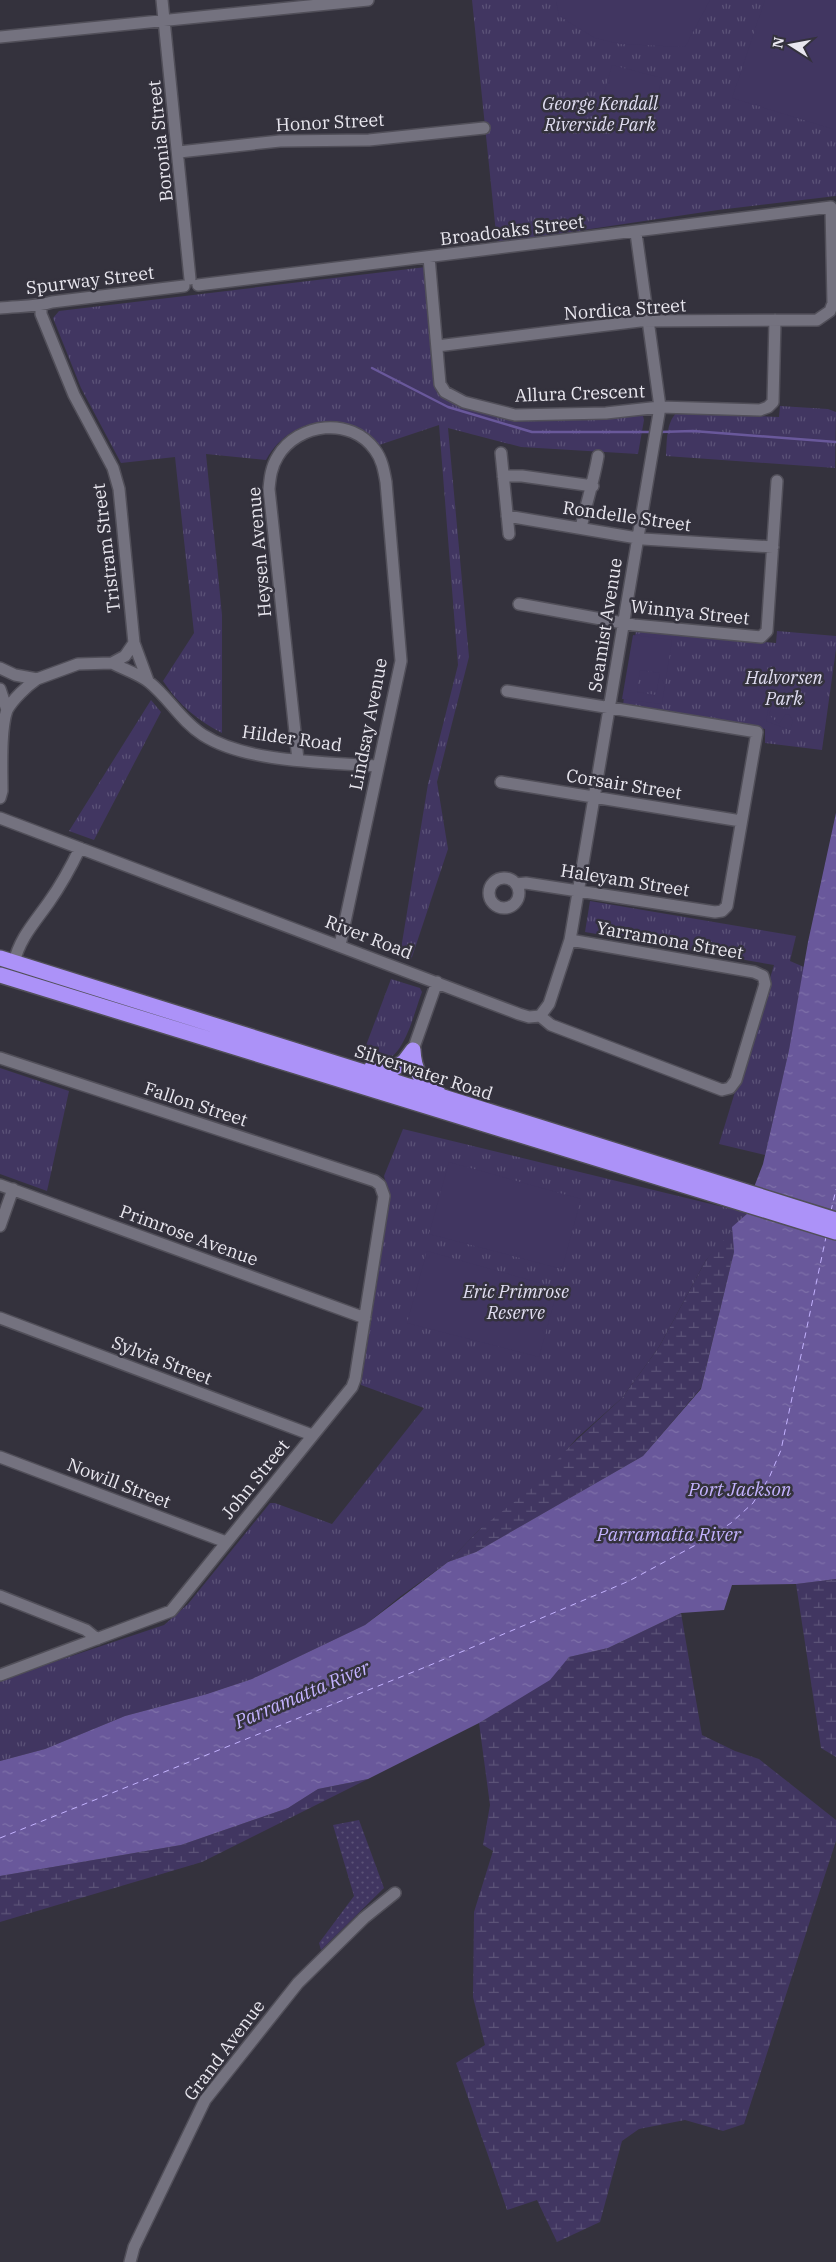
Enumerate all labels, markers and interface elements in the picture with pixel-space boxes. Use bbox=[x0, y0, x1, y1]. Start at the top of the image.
north arrow bbox=[766, 20, 816, 70]
text: N bbox=[768, 35, 788, 50]
street label: Boronia Street bbox=[142, 79, 178, 203]
park label: George Kendall Riverside Park bbox=[542, 92, 659, 136]
street label: Honor Street bbox=[275, 108, 385, 136]
street label: Broadoaks Street bbox=[438, 210, 586, 250]
street label: Spurway Street bbox=[25, 261, 155, 299]
street label: Nordica Street bbox=[563, 293, 687, 325]
street label: Allura Crescent bbox=[514, 379, 646, 407]
street label: Tristram Street bbox=[87, 482, 125, 614]
street label: Heysen Avenue bbox=[242, 486, 276, 618]
street label: Rondelle Street bbox=[561, 496, 693, 536]
street label: Seamist Avenue bbox=[583, 556, 627, 694]
street label: Winnya Street bbox=[629, 594, 751, 630]
street label: Lindsay Avenue bbox=[344, 656, 392, 792]
park label: Halvorsen Park bbox=[744, 666, 824, 710]
street label: Hilder Road bbox=[240, 720, 344, 756]
street label: Corsair Street bbox=[565, 764, 683, 804]
street label: Haleyam Street bbox=[559, 858, 691, 902]
street label: River Road bbox=[322, 910, 416, 964]
street label: Yarramona Street bbox=[595, 916, 745, 964]
street label: Silverwater Road bbox=[352, 1039, 496, 1105]
street label: Fallon Street bbox=[141, 1076, 251, 1132]
street label: Primrose Avenue bbox=[117, 1199, 261, 1271]
park label: Eric Primrose Reserve bbox=[462, 1280, 569, 1324]
street label: Sylvia Street bbox=[109, 1330, 215, 1390]
street label: John Street bbox=[216, 1435, 294, 1523]
street label: Nowill Street bbox=[64, 1453, 174, 1513]
water label: Port Jackson bbox=[687, 1477, 792, 1501]
water label: Parramatta River bbox=[596, 1522, 742, 1546]
water label: Parramatta River bbox=[230, 1654, 374, 1734]
street label: Grand Avenue bbox=[179, 1995, 269, 2105]

